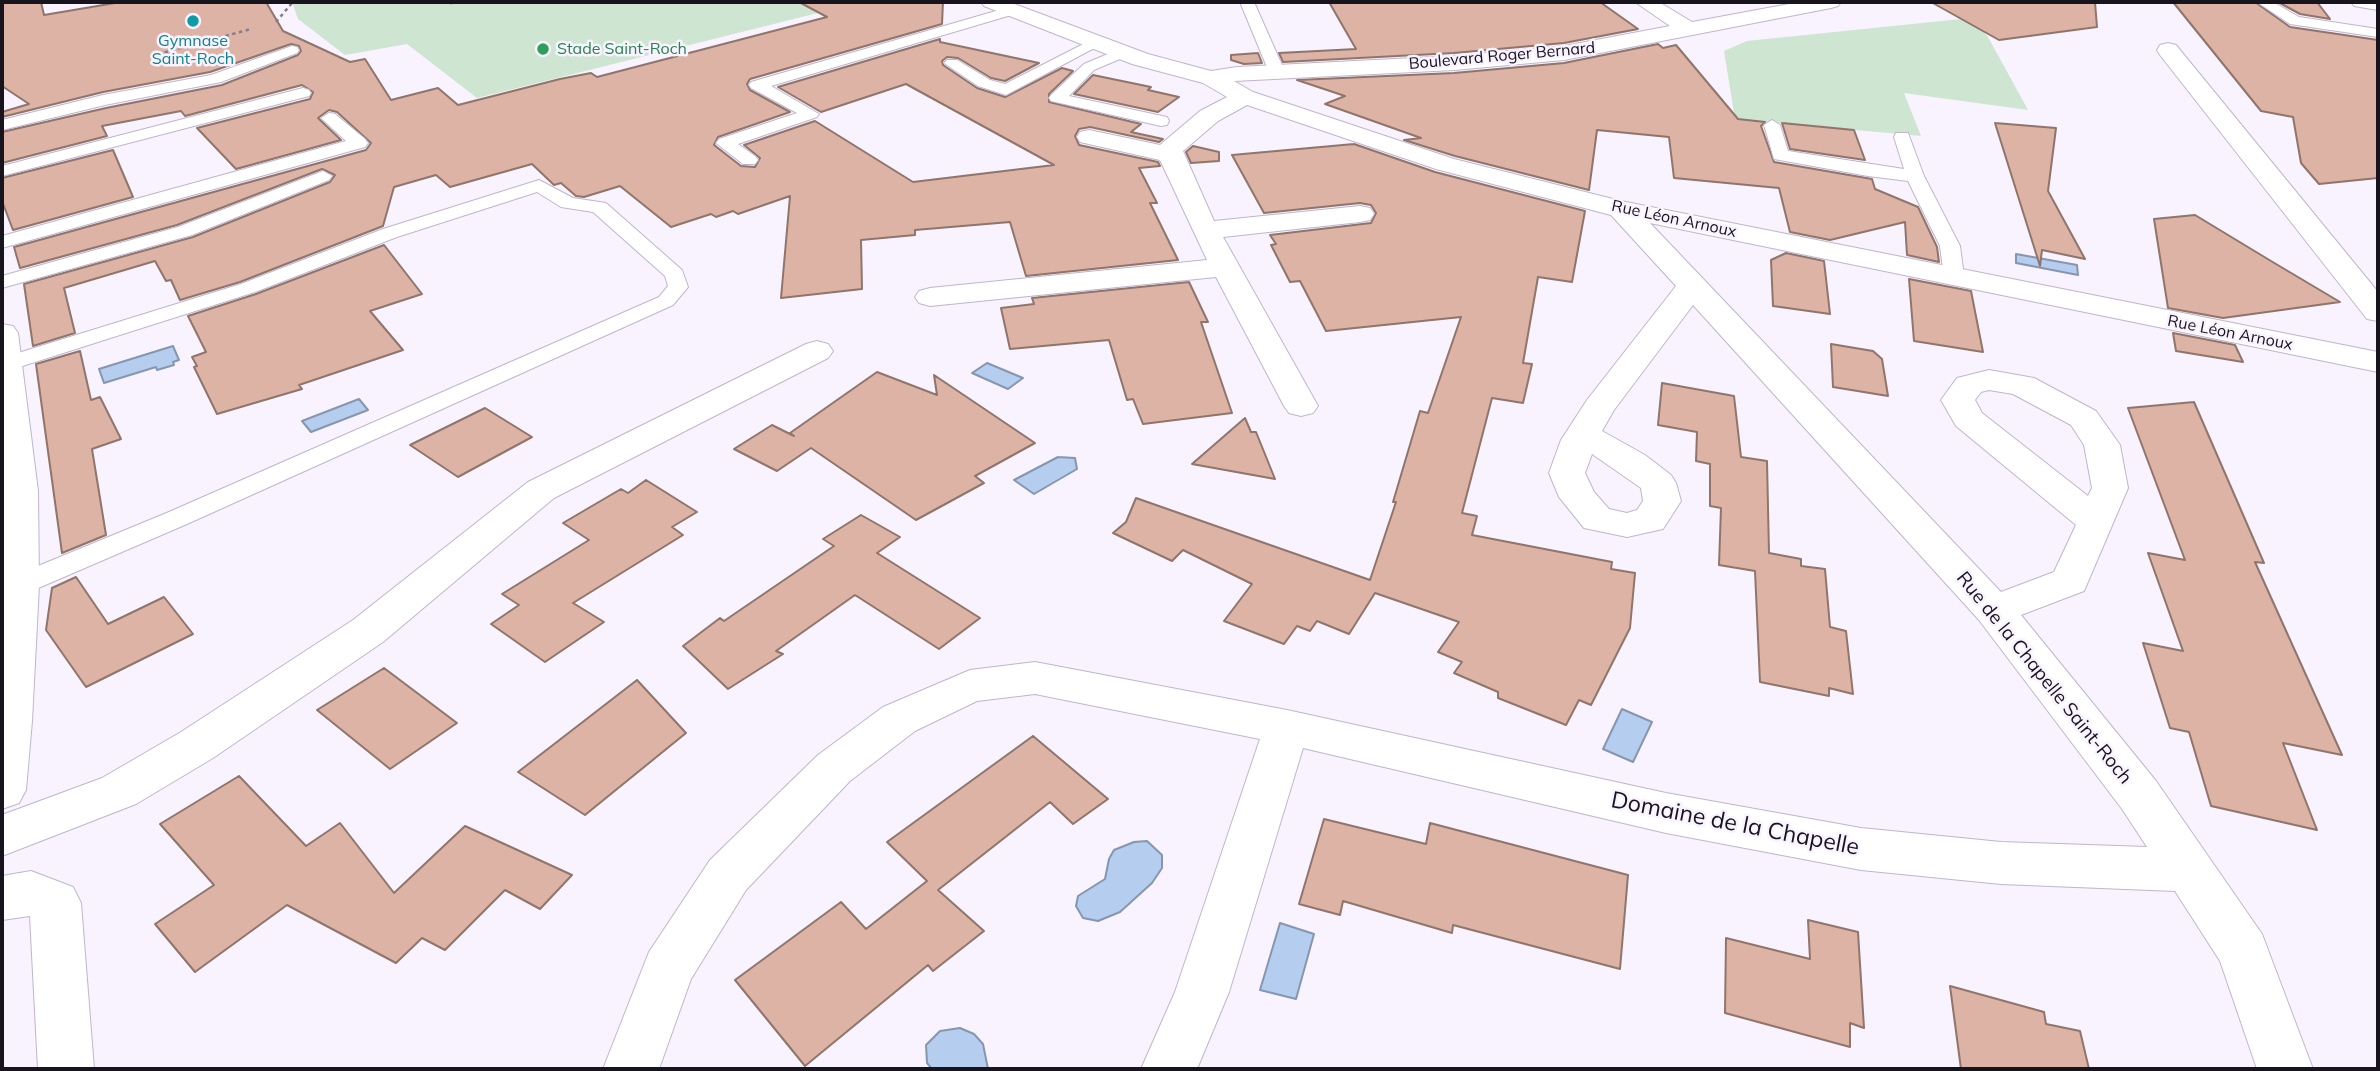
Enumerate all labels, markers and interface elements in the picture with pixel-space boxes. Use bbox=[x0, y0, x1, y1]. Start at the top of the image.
marker: Gymnase Saint-Roch bbox=[185, 13, 201, 29]
place label: Gymnase Saint-Roch bbox=[152, 31, 234, 69]
street label: Boulevard Roger Bernard bbox=[1408, 38, 1596, 74]
place label: Stade Saint-Roch bbox=[557, 39, 687, 59]
marker: Stade Saint-Roch bbox=[535, 41, 551, 57]
street label: Rue Léon Arnoux bbox=[1610, 196, 1738, 242]
street label: Rue Léon Arnoux bbox=[2166, 311, 2294, 355]
street label: Rue de la Chapelle Saint-Roch bbox=[1951, 567, 2137, 789]
street label: Domaine de la Chapelle bbox=[1609, 786, 1861, 862]

